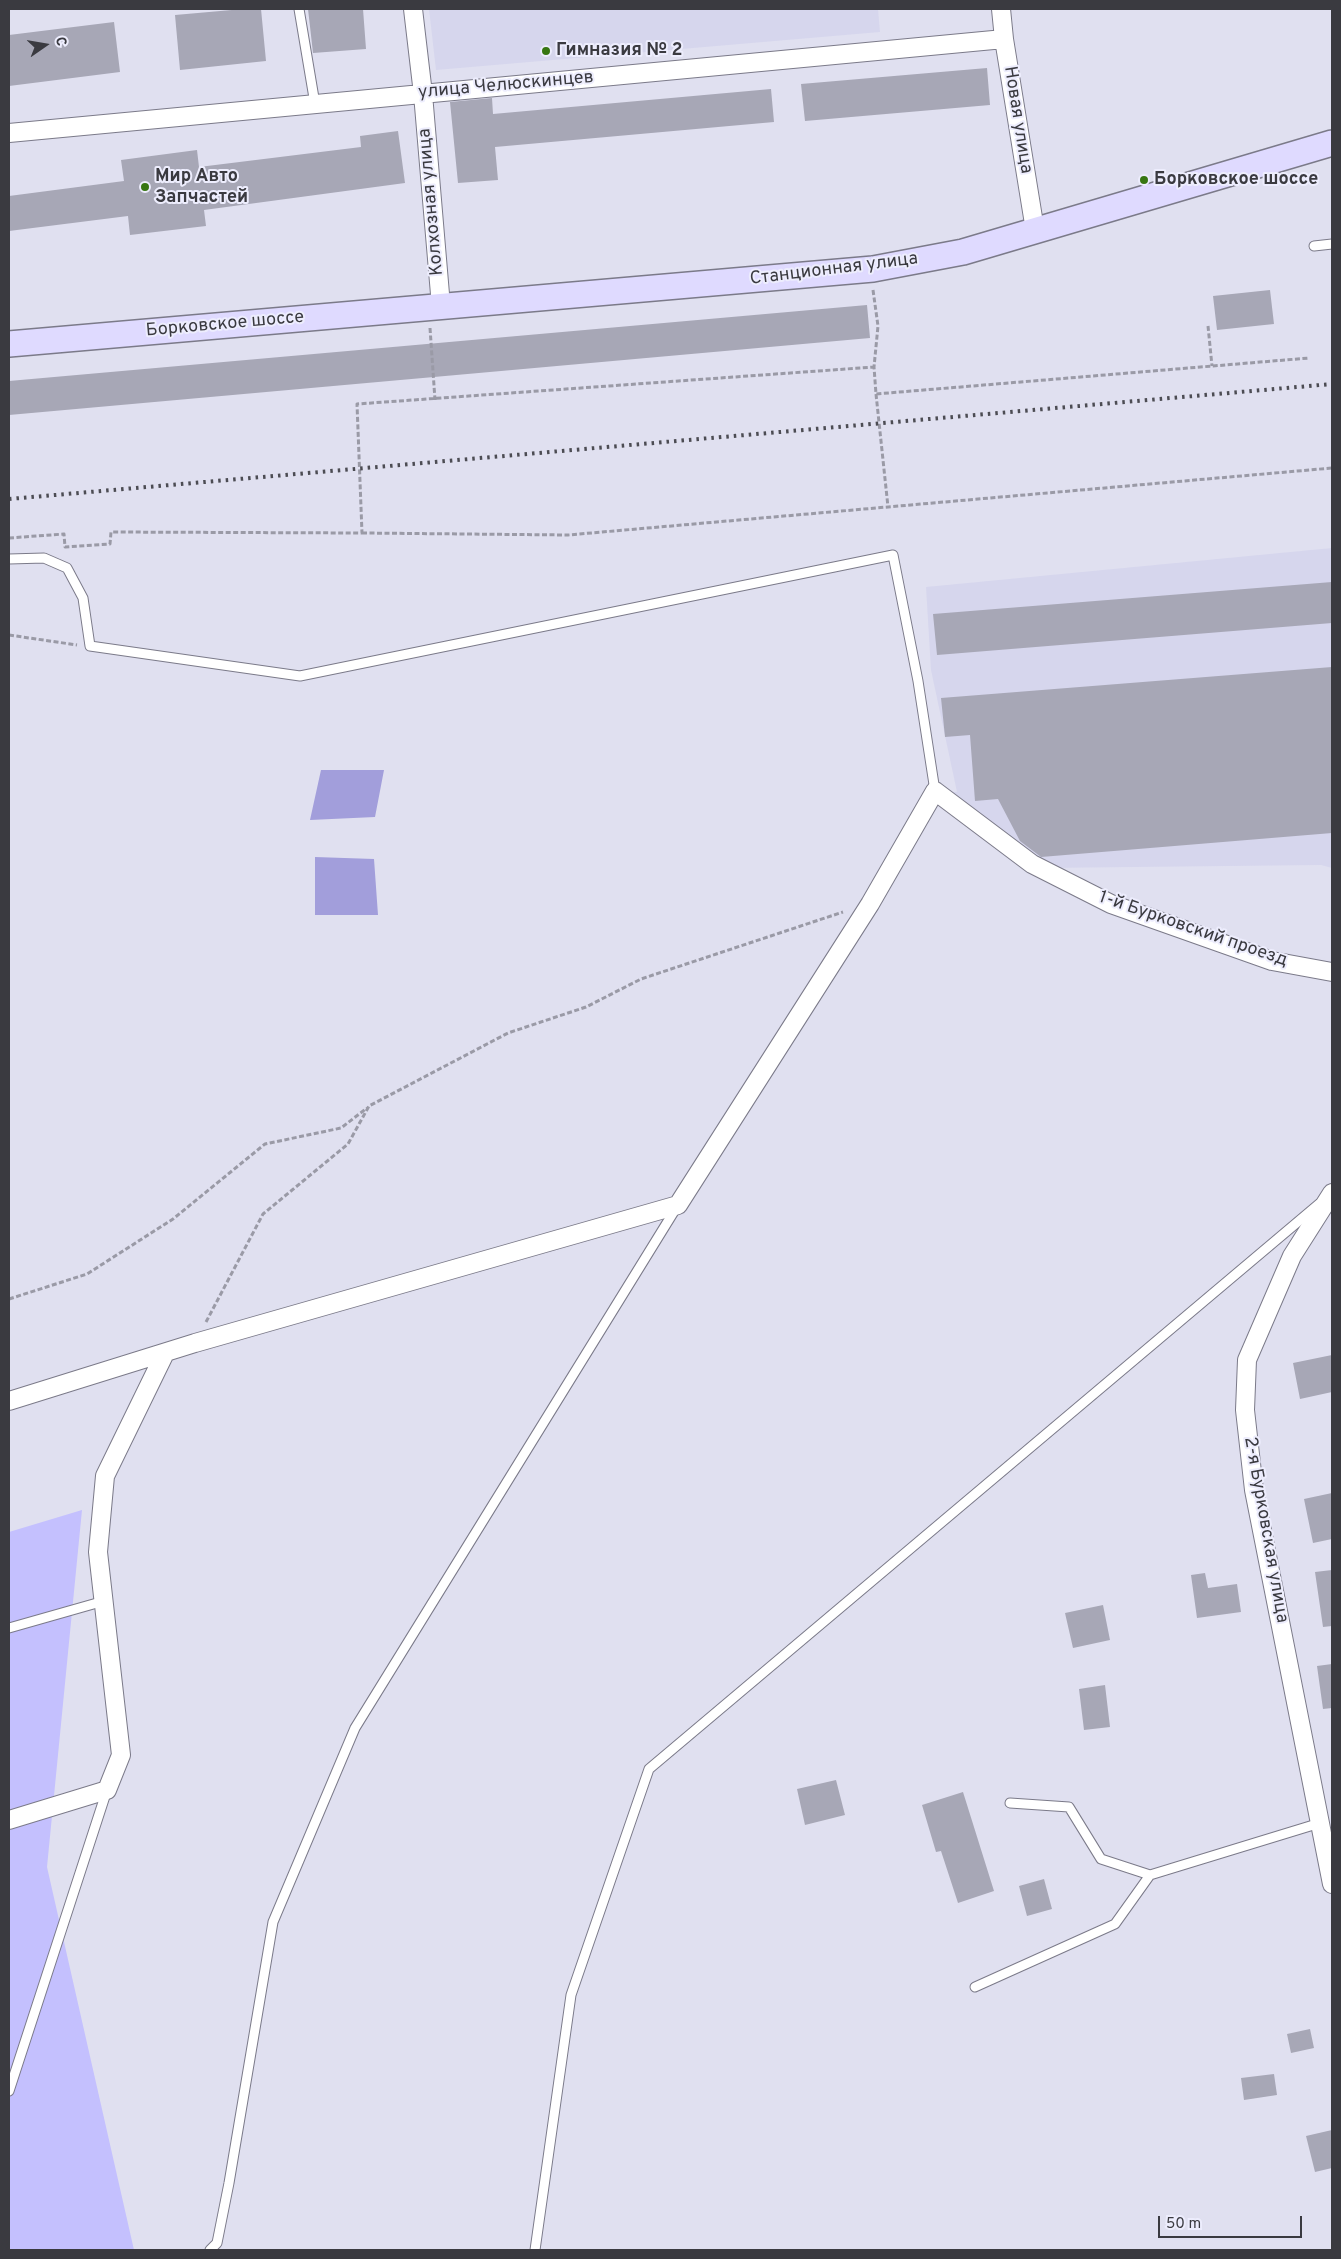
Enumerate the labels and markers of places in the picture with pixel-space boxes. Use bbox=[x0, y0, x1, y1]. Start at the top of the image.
place label: Гимназия № 2 bbox=[556, 40, 682, 62]
marker: Гимназия № 2 bbox=[540, 45, 552, 57]
place label: Мир Авто Запчастей bbox=[155, 166, 248, 208]
place label: Борковское шоссе bbox=[1154, 169, 1318, 191]
marker: Борковское шоссе bbox=[1138, 174, 1150, 186]
marker: Мир Авто Запчастей bbox=[139, 181, 151, 193]

